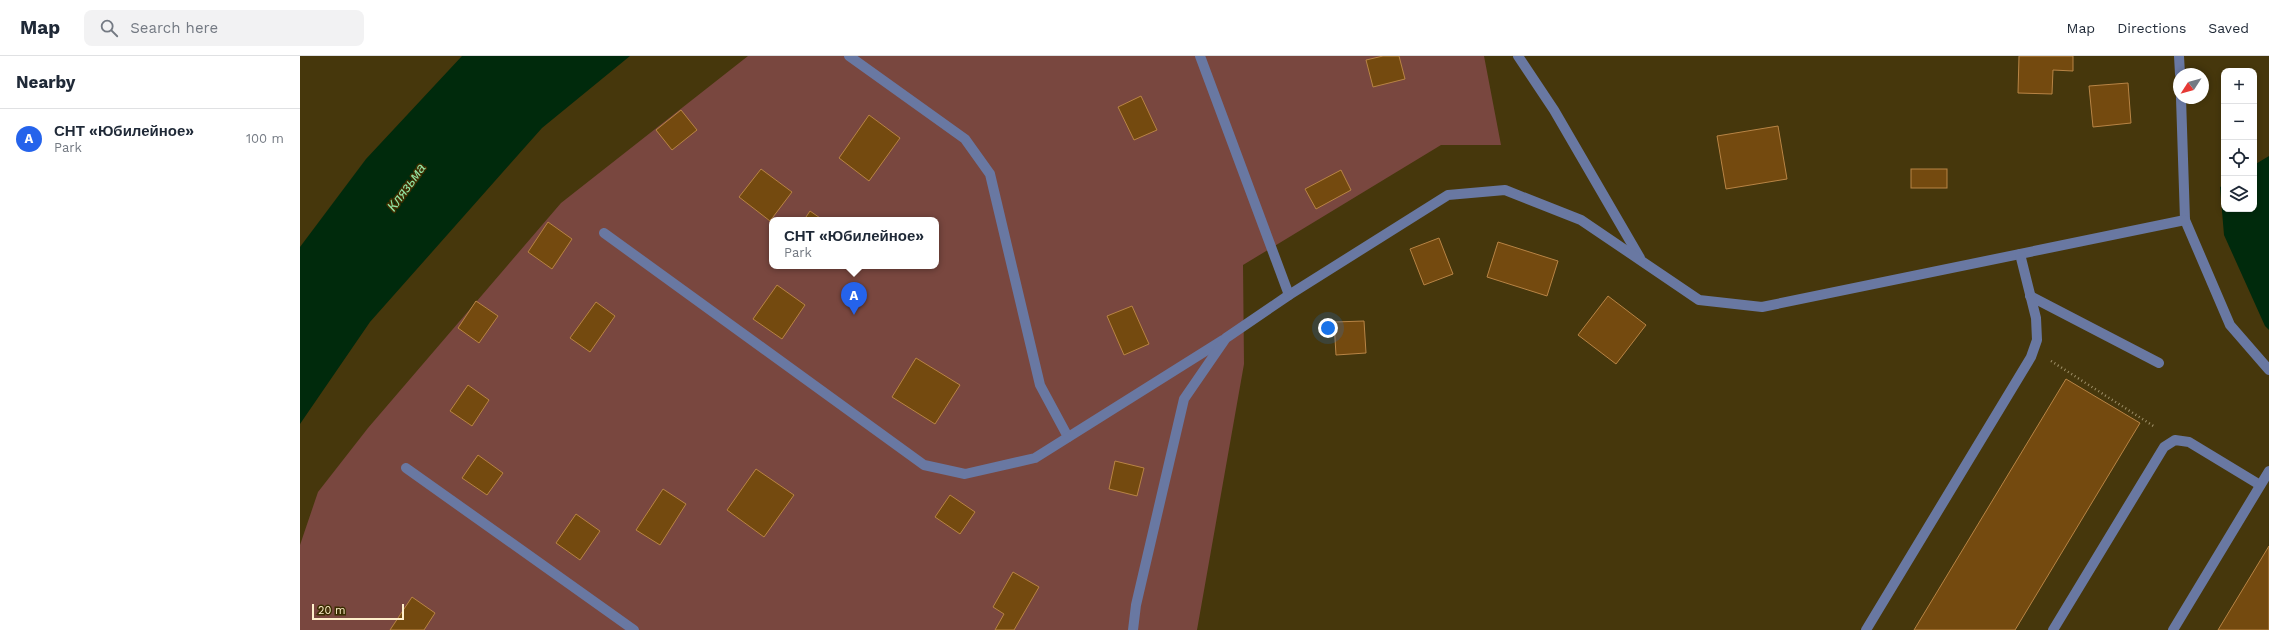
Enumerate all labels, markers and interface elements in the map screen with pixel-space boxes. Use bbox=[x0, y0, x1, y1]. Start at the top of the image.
search box bbox=[84, 10, 364, 46]
text: Map bbox=[20, 16, 60, 39]
icon: search bbox=[98, 17, 120, 39]
text: Search here bbox=[130, 19, 218, 37]
text: Map bbox=[2067, 20, 2095, 36]
text: Directions bbox=[2117, 20, 2186, 36]
text: Saved bbox=[2208, 20, 2249, 36]
north arrow bbox=[2173, 68, 2209, 104]
map controls bbox=[2221, 68, 2257, 212]
button: + bbox=[2221, 68, 2257, 104]
text: Nearby bbox=[16, 72, 75, 92]
button: − bbox=[2221, 104, 2257, 140]
text: СНТ «Юбилейное» bbox=[54, 122, 194, 140]
text: A bbox=[25, 131, 33, 146]
text: 100 m bbox=[246, 131, 284, 146]
text: Park bbox=[54, 140, 82, 155]
button: locate bbox=[2221, 140, 2257, 176]
water label: Клязьма bbox=[383, 160, 429, 214]
button: layers bbox=[2221, 176, 2257, 212]
popup bbox=[769, 217, 939, 269]
text: СНТ «Юбилейное» bbox=[784, 227, 924, 245]
text: Park bbox=[784, 245, 812, 260]
pin: A bbox=[841, 282, 867, 315]
your location bbox=[1318, 318, 1338, 338]
scale bar bbox=[312, 602, 404, 621]
text: 20 m bbox=[318, 604, 346, 617]

